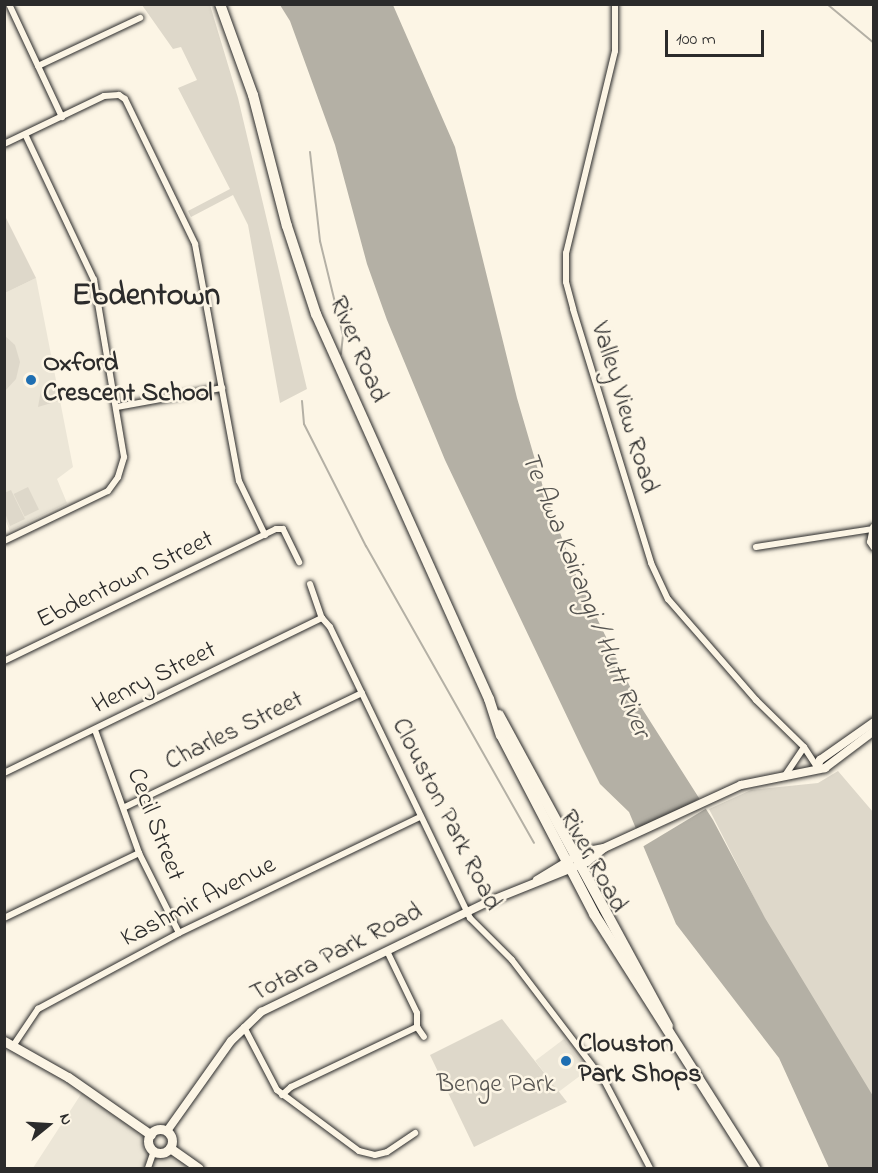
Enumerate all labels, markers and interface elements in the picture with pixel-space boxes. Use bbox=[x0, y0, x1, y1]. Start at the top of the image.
scale bar bbox=[668, 18, 767, 56]
text: 100 m bbox=[676, 27, 716, 53]
district label: Ebdentown bbox=[72, 278, 220, 316]
street label: River Road bbox=[321, 292, 393, 408]
street label: Valley View Road bbox=[582, 319, 664, 497]
place label: Oxford Crescent School bbox=[43, 349, 213, 410]
marker: Oxford Crescent School bbox=[24, 373, 38, 387]
water label: Te Awa Kairangi / Hutt River bbox=[513, 447, 657, 743]
street label: Ebdentown Street bbox=[33, 525, 219, 637]
street label: Henry Street bbox=[88, 636, 222, 722]
street label: Charles Street bbox=[161, 685, 309, 779]
street label: Clouston Park Road bbox=[383, 714, 507, 916]
street label: Cecil Street bbox=[118, 764, 190, 886]
street label: River Road bbox=[551, 805, 633, 919]
street label: Kashmir Avenue bbox=[116, 851, 282, 955]
street label: Totara Park Road bbox=[246, 897, 428, 1011]
place label: Clouston Park Shops bbox=[578, 1030, 701, 1092]
marker: Clouston Park Shops bbox=[559, 1054, 573, 1068]
park label: Benge Park bbox=[437, 1070, 555, 1102]
north arrow bbox=[18, 1095, 78, 1155]
text: N bbox=[52, 1111, 78, 1128]

